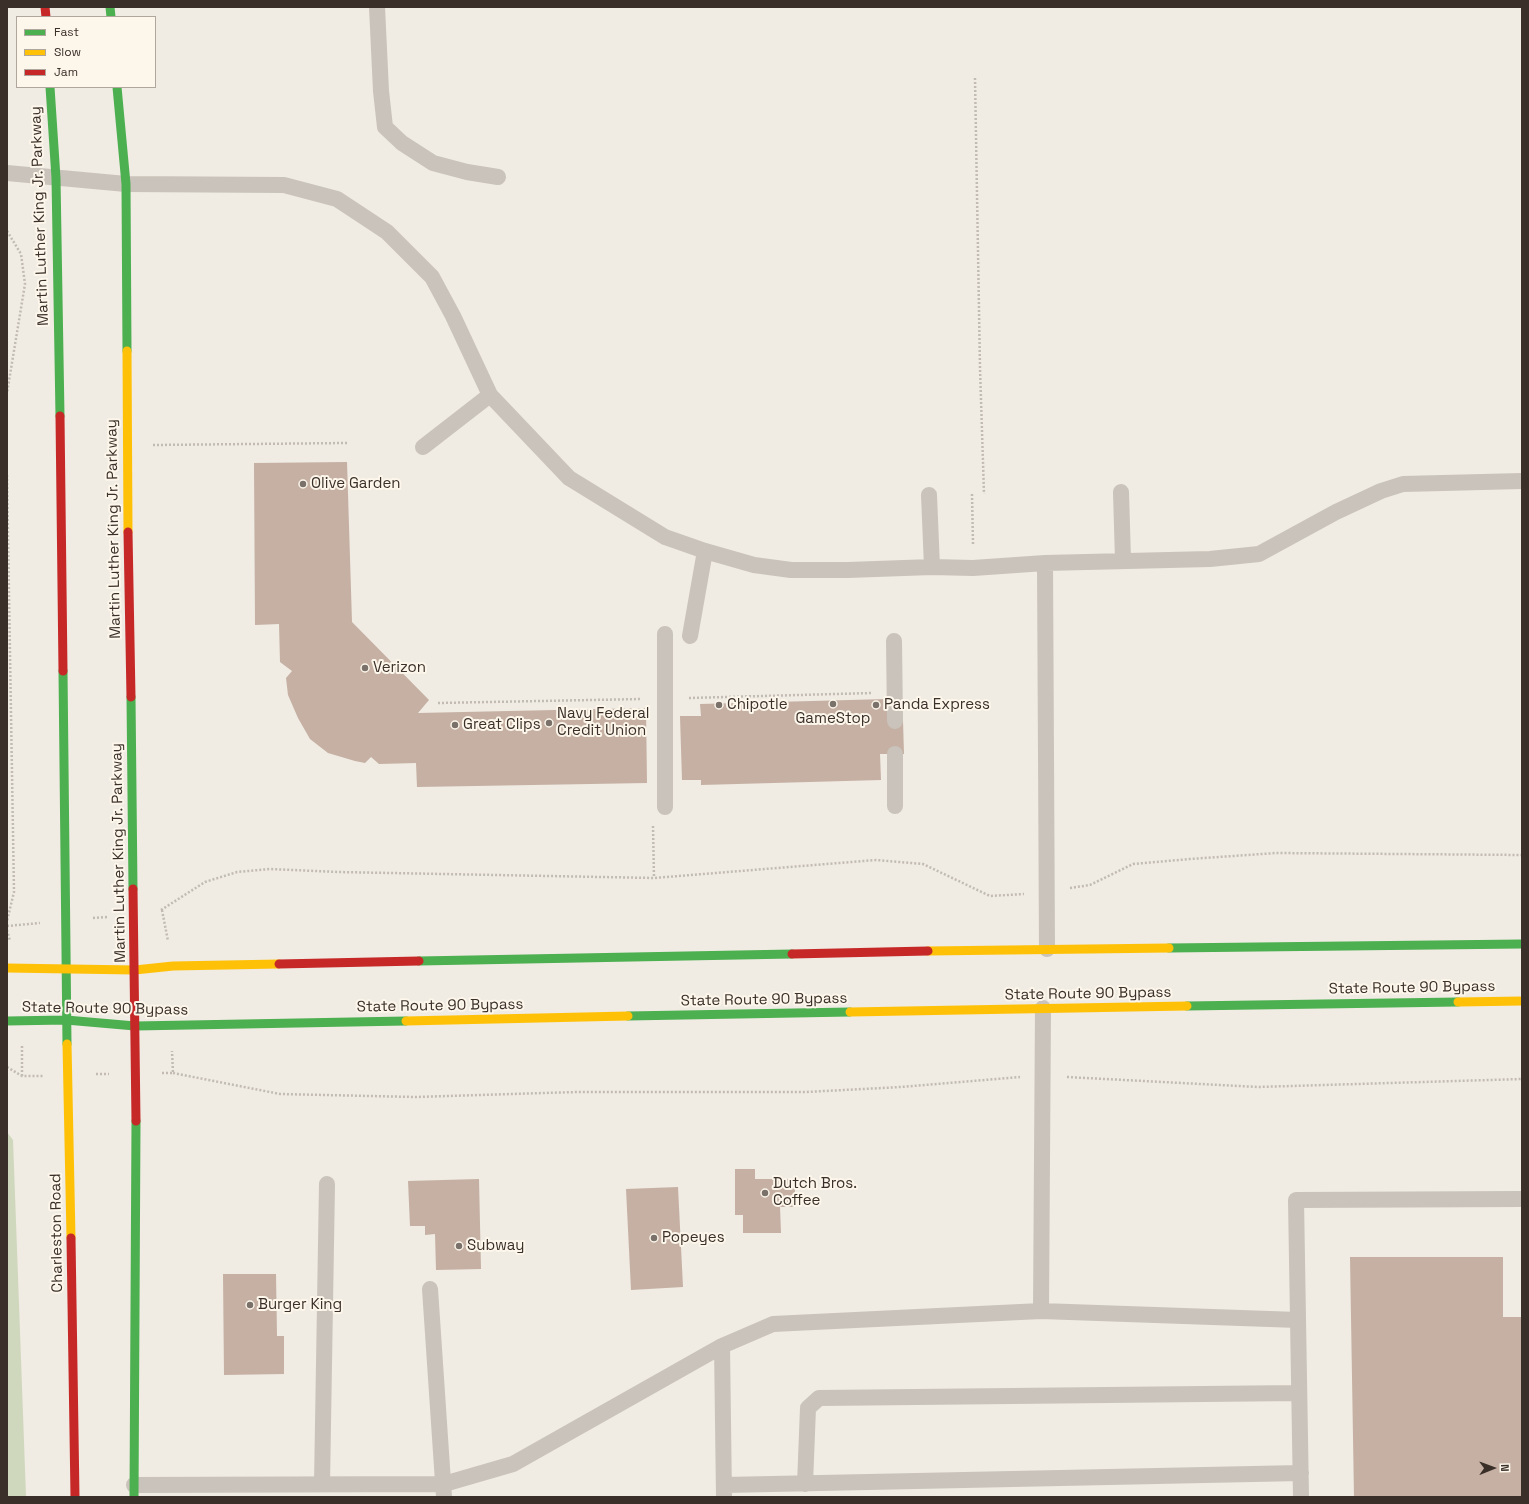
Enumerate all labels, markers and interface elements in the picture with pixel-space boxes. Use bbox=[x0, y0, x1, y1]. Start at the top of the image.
legend bbox=[16, 16, 156, 88]
text: Fast bbox=[54, 24, 79, 40]
text: Slow bbox=[54, 44, 81, 60]
text: Jam bbox=[54, 64, 78, 80]
street label: Martin Luther King Jr. Parkway bbox=[27, 106, 53, 326]
street label: Martin Luther King Jr. Parkway bbox=[103, 419, 125, 639]
place label: Olive Garden bbox=[311, 475, 401, 493]
marker: Olive Garden bbox=[298, 479, 308, 489]
place label: Verizon bbox=[373, 659, 426, 677]
marker: Verizon bbox=[360, 663, 370, 673]
place label: Chipotle bbox=[727, 696, 788, 714]
place label: Panda Express bbox=[884, 696, 990, 714]
marker: GameStop bbox=[828, 699, 838, 709]
marker: Chipotle bbox=[714, 700, 724, 710]
marker: Panda Express bbox=[871, 700, 881, 710]
place label: Navy Federal Credit Union bbox=[557, 705, 649, 740]
place label: GameStop bbox=[795, 710, 871, 728]
place label: Great Clips bbox=[463, 716, 541, 734]
marker: Navy Federal Credit Union bbox=[544, 718, 554, 728]
marker: Great Clips bbox=[450, 720, 460, 730]
street label: Martin Luther King Jr. Parkway bbox=[108, 743, 130, 963]
street label: State Route 90 Bypass bbox=[1329, 978, 1495, 998]
street label: State Route 90 Bypass bbox=[1005, 984, 1171, 1004]
street label: State Route 90 Bypass bbox=[681, 990, 847, 1010]
street label: State Route 90 Bypass bbox=[357, 996, 523, 1016]
street label: State Route 90 Bypass bbox=[22, 999, 188, 1019]
street label: Charleston Road bbox=[47, 1173, 67, 1293]
place label: Dutch Bros. Coffee bbox=[773, 1175, 857, 1210]
marker: Dutch Bros. Coffee bbox=[760, 1188, 770, 1198]
place label: Popeyes bbox=[662, 1229, 725, 1247]
marker: Popeyes bbox=[649, 1233, 659, 1243]
place label: Subway bbox=[467, 1237, 524, 1255]
marker: Subway bbox=[454, 1241, 464, 1251]
place label: Burger King bbox=[258, 1296, 342, 1314]
marker: Burger King bbox=[245, 1300, 255, 1310]
north arrow bbox=[1473, 1448, 1513, 1488]
text: N bbox=[1498, 1464, 1512, 1472]

